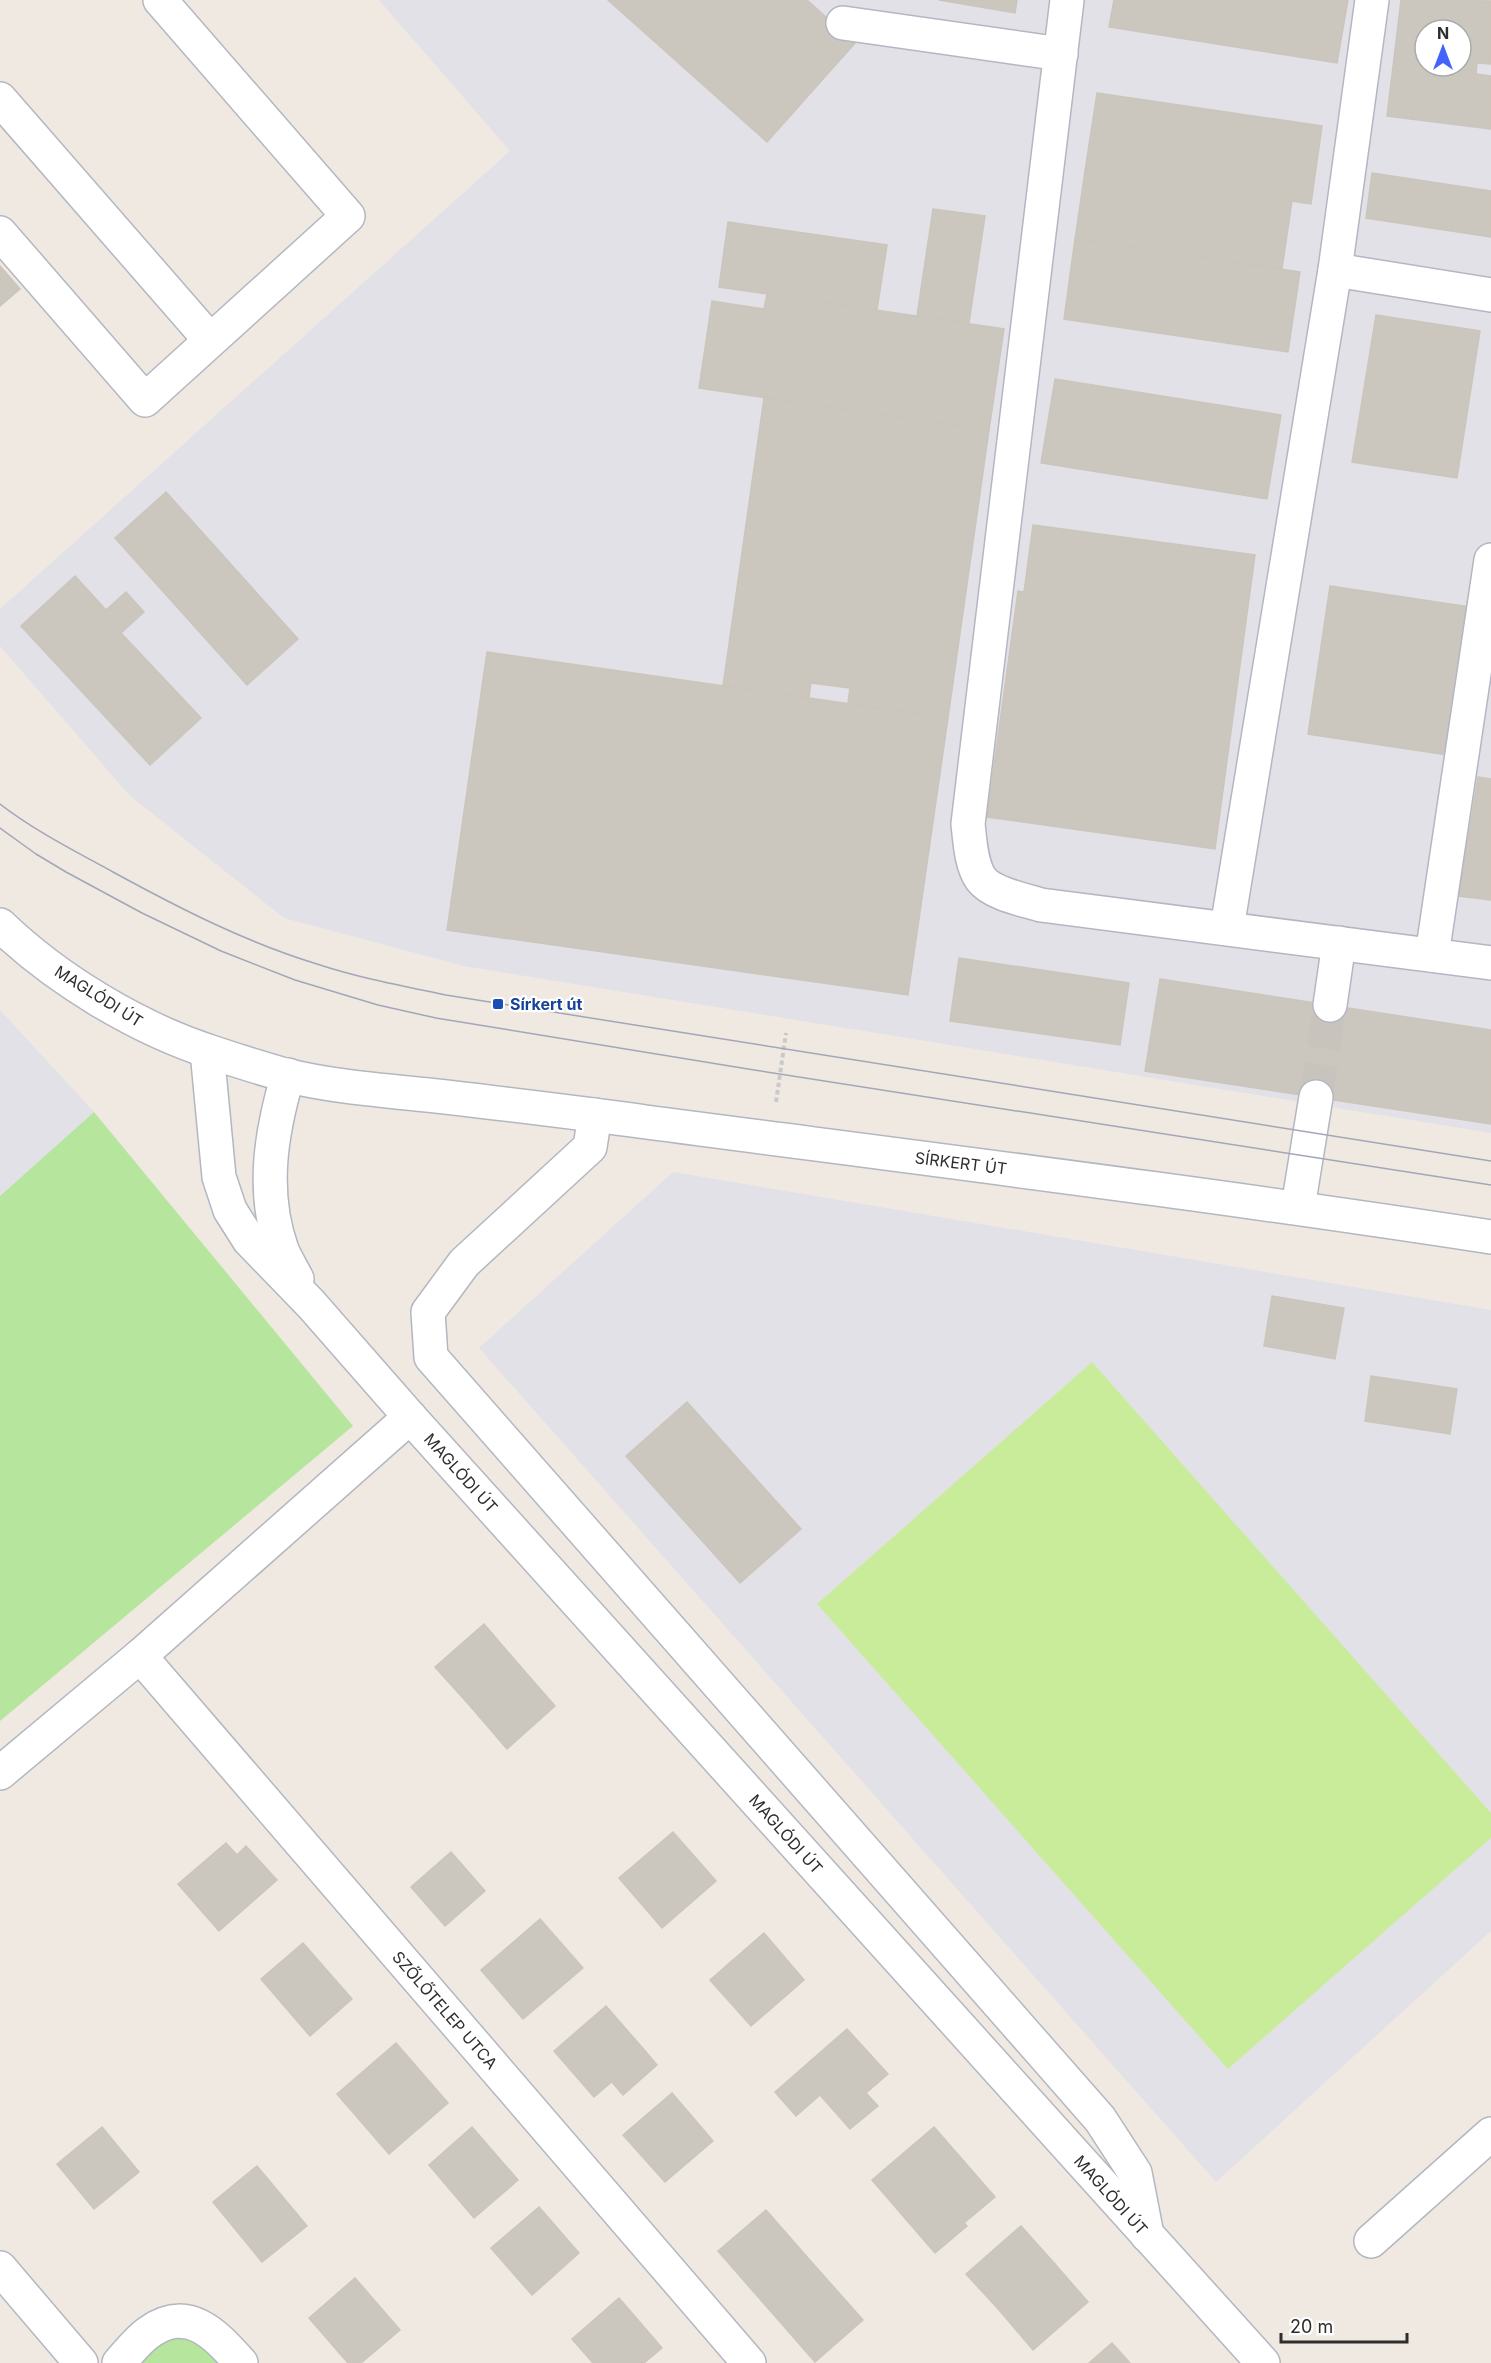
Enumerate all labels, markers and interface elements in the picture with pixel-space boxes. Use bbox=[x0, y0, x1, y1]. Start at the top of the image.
north arrow bbox=[1413, 18, 1473, 78]
text: N bbox=[1437, 23, 1449, 43]
street label: MAGLÓDI ÚT bbox=[51, 961, 147, 1031]
place label: Sírkert út bbox=[510, 994, 582, 1014]
marker: Sírkert út bbox=[491, 997, 505, 1011]
street label: SÍRKERT ÚT bbox=[914, 1147, 1008, 1179]
street label: MAGLÓDI ÚT bbox=[420, 1429, 502, 1517]
street label: MAGLÓDI ÚT bbox=[745, 1790, 827, 1878]
street label: SZŐLŐTELEP UTCA bbox=[388, 1947, 502, 2073]
street label: MAGLÓDI ÚT bbox=[1070, 2151, 1152, 2239]
scale bar bbox=[1281, 2306, 1407, 2344]
text: 20 m bbox=[1290, 2316, 1333, 2337]

